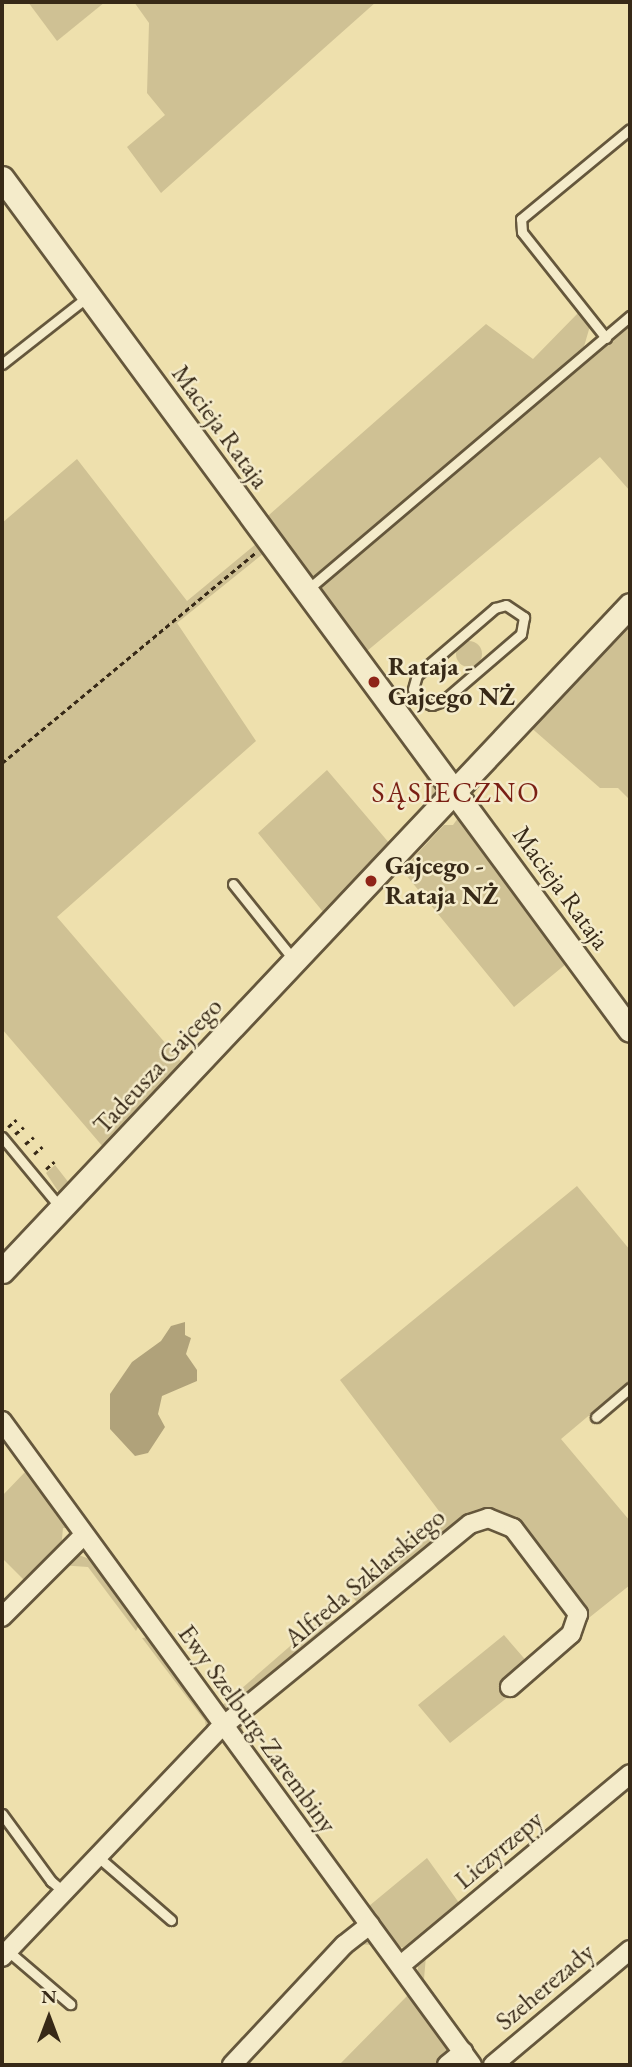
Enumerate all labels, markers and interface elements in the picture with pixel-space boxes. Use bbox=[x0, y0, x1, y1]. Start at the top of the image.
street label: Macieja Rataja bbox=[165, 359, 275, 495]
place label: Rataja - Gajcego NŻ bbox=[388, 651, 515, 712]
marker: Rataja - Gajcego NŻ bbox=[366, 674, 382, 690]
district label: SĄSIECZNO bbox=[373, 775, 539, 809]
street label: Macieja Rataja bbox=[506, 820, 616, 956]
place label: Gajcego - Rataja NŻ bbox=[385, 850, 498, 912]
marker: Gajcego - Rataja NŻ bbox=[363, 873, 379, 889]
street label: Tadeusza Gajcego bbox=[87, 991, 229, 1141]
street label: Alfreda Szklarskiego bbox=[278, 1502, 452, 1654]
street label: Ewy Szelburg-Zarembiny bbox=[171, 1619, 343, 1839]
street label: Liczyrzepy bbox=[449, 1804, 549, 1896]
street label: Szeherezady bbox=[489, 1937, 601, 2037]
north arrow bbox=[14, 1983, 84, 2053]
text: N bbox=[41, 1984, 57, 2009]

